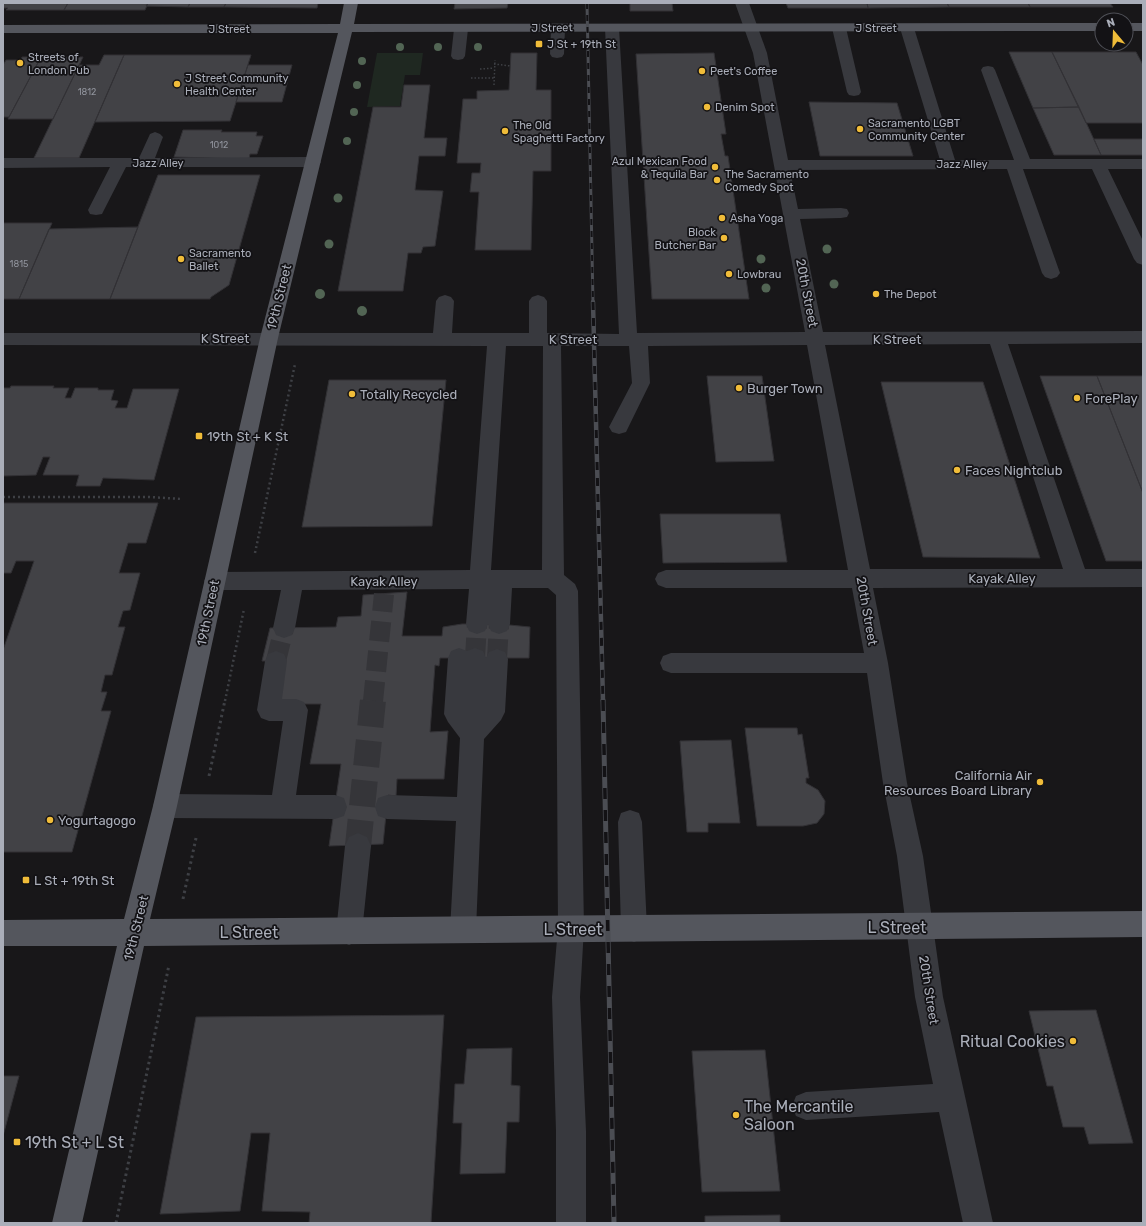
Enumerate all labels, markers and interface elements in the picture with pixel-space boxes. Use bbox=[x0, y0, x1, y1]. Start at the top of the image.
north arrow bbox=[1094, 12, 1134, 52]
text: N bbox=[1105, 16, 1117, 30]
street label: J Street bbox=[531, 21, 574, 35]
street label: J Street bbox=[855, 22, 897, 35]
street label: J Street bbox=[208, 23, 250, 36]
place label: J St + 19th St bbox=[547, 38, 617, 51]
marker: J St + 19th St bbox=[534, 39, 544, 49]
place label: Streets of London Pub bbox=[28, 51, 90, 77]
marker: Streets of London Pub bbox=[15, 58, 25, 68]
place label: Peet's Coffee bbox=[710, 65, 777, 78]
marker: Peet's Coffee bbox=[697, 66, 707, 76]
place label: J Street Community Health Center bbox=[185, 72, 289, 98]
marker: J Street Community Health Center bbox=[172, 79, 182, 89]
house number: 1812 bbox=[78, 87, 96, 97]
place label: Denim Spot bbox=[715, 101, 775, 114]
marker: Denim Spot bbox=[702, 102, 712, 112]
place label: Sacramento LGBT Community Center bbox=[868, 117, 965, 143]
place label: The Old Spaghetti Factory bbox=[513, 119, 605, 145]
marker: Sacramento LGBT Community Center bbox=[855, 124, 865, 134]
marker: The Old Spaghetti Factory bbox=[500, 126, 510, 136]
house number: 1012 bbox=[210, 140, 228, 150]
place label: Azul Mexican Food & Tequila Bar bbox=[612, 155, 708, 181]
street label: Jazz Alley bbox=[132, 157, 184, 170]
street label: Jazz Alley bbox=[936, 158, 988, 171]
marker: Azul Mexican Food & Tequila Bar bbox=[710, 162, 720, 172]
place label: The Sacramento Comedy Spot bbox=[725, 168, 809, 194]
marker: The Sacramento Comedy Spot bbox=[712, 175, 722, 185]
place label: Asha Yoga bbox=[730, 212, 783, 225]
marker: Asha Yoga bbox=[717, 213, 727, 223]
place label: Block Butcher Bar bbox=[655, 226, 717, 252]
marker: Block Butcher Bar bbox=[719, 233, 729, 243]
place label: Sacramento Ballet bbox=[189, 247, 251, 273]
marker: Sacramento Ballet bbox=[176, 254, 186, 264]
street label: 20th Street bbox=[793, 257, 821, 329]
house number: 1815 bbox=[10, 259, 28, 269]
street label: 19th Street bbox=[264, 263, 294, 331]
place label: Lowbrau bbox=[737, 268, 781, 281]
marker: Lowbrau bbox=[724, 269, 734, 279]
place label: The Depot bbox=[884, 288, 937, 301]
marker: The Depot bbox=[871, 289, 881, 299]
street label: K Street bbox=[201, 331, 249, 346]
street label: K Street bbox=[549, 332, 597, 347]
street label: K Street bbox=[873, 332, 921, 347]
place label: Burger Town bbox=[747, 381, 823, 397]
marker: Burger Town bbox=[734, 383, 744, 393]
place label: Totally Recycled bbox=[360, 387, 457, 402]
marker: Totally Recycled bbox=[347, 389, 357, 399]
place label: ForePlay bbox=[1085, 391, 1138, 406]
marker: ForePlay bbox=[1072, 393, 1082, 403]
place label: 19th St + K St bbox=[207, 429, 288, 444]
marker: 19th St + K St bbox=[194, 431, 204, 441]
place label: Faces Nightclub bbox=[965, 463, 1063, 479]
marker: Faces Nightclub bbox=[952, 465, 962, 475]
street label: Kayak Alley bbox=[968, 571, 1036, 586]
street label: Kayak Alley bbox=[350, 574, 418, 589]
street label: 20th Street bbox=[854, 575, 880, 647]
street label: 19th Street bbox=[194, 579, 222, 647]
place label: California Air Resources Board Library bbox=[884, 768, 1032, 798]
marker: California Air Resources Board Library bbox=[1035, 777, 1045, 787]
place label: Yogurtagogo bbox=[58, 813, 136, 829]
marker: Yogurtagogo bbox=[45, 815, 55, 825]
place label: L St + 19th St bbox=[34, 873, 114, 888]
marker: L St + 19th St bbox=[21, 875, 31, 885]
street label: 19th Street bbox=[121, 894, 151, 962]
street label: L Street bbox=[868, 918, 926, 937]
street label: L Street bbox=[544, 920, 602, 939]
street label: L Street bbox=[220, 923, 278, 942]
street label: 20th Street bbox=[916, 954, 942, 1026]
place label: Ritual Cookies bbox=[960, 1032, 1065, 1051]
marker: Ritual Cookies bbox=[1068, 1036, 1078, 1046]
place label: The Mercantile Saloon bbox=[744, 1097, 853, 1134]
marker: The Mercantile Saloon bbox=[731, 1110, 741, 1120]
place label: 19th St + L St bbox=[25, 1133, 124, 1152]
marker: 19th St + L St bbox=[12, 1137, 22, 1147]

